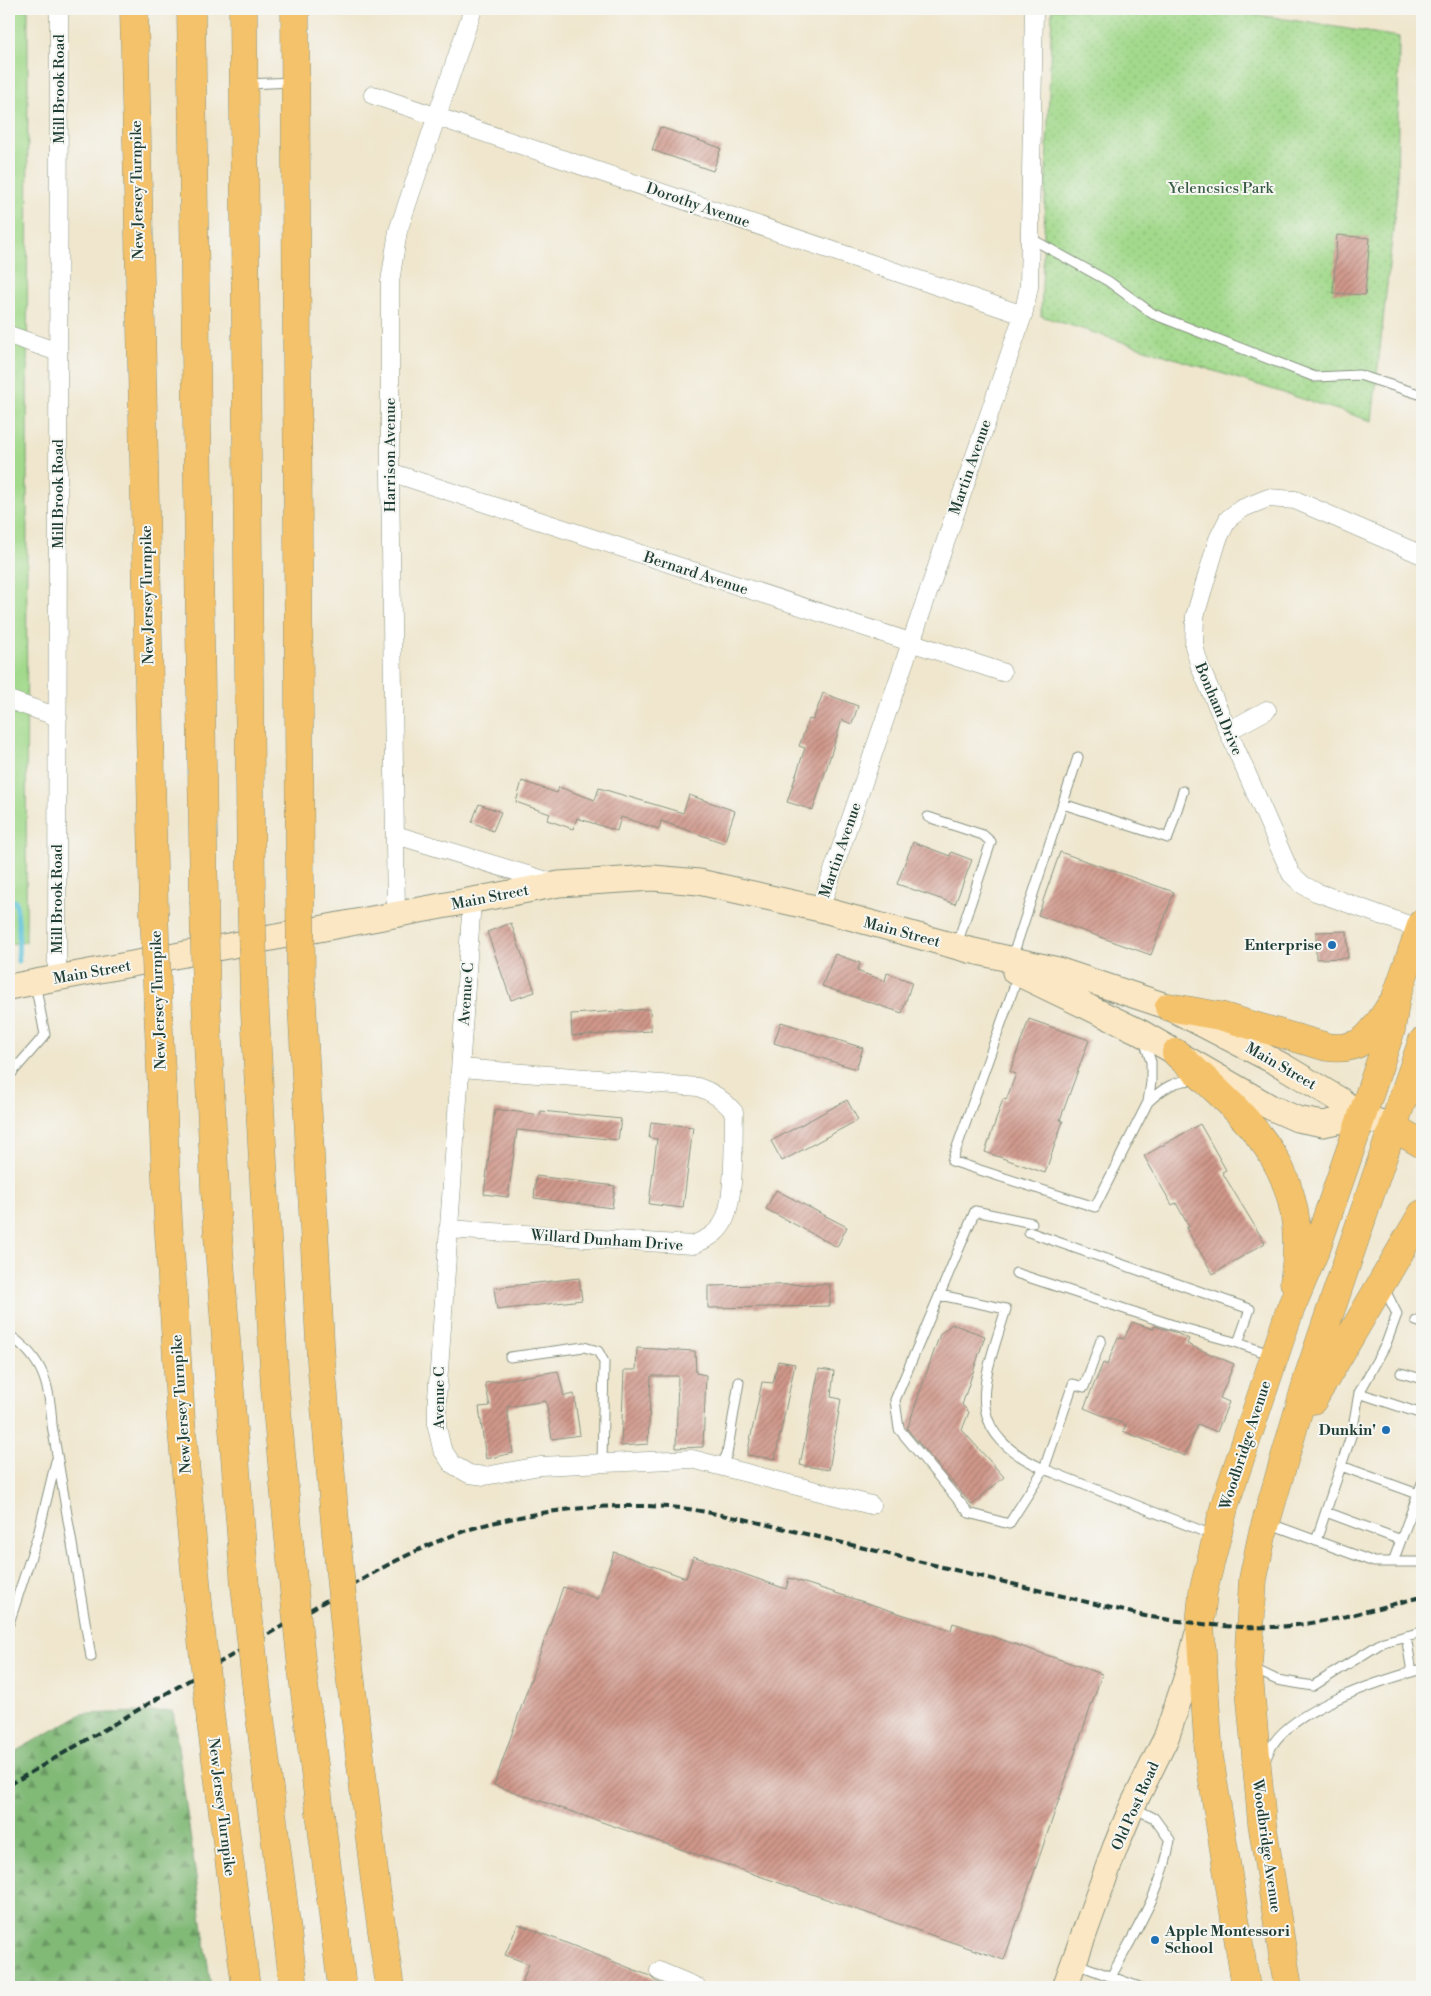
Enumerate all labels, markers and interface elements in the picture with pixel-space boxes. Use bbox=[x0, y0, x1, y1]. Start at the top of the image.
street label: Mill Brook Road bbox=[50, 34, 69, 144]
street label: New Jersey Turnpike bbox=[127, 120, 148, 260]
street label: Dorothy Avenue bbox=[643, 179, 752, 232]
park label: Yelencsics Park bbox=[1168, 179, 1275, 198]
street label: Harrison Avenue bbox=[381, 398, 400, 512]
street label: Martin Avenue bbox=[945, 417, 996, 517]
street label: Mill Brook Road bbox=[49, 439, 68, 549]
street label: New Jersey Turnpike bbox=[137, 525, 158, 665]
street label: Bernard Avenue bbox=[640, 547, 751, 599]
street label: Bonham Drive bbox=[1190, 659, 1247, 758]
street label: Martin Avenue bbox=[815, 800, 866, 900]
street label: Mill Brook Road bbox=[48, 844, 67, 954]
street label: Main Street bbox=[450, 881, 531, 914]
street label: Main Street bbox=[861, 913, 943, 952]
street label: New Jersey Turnpike bbox=[147, 930, 170, 1070]
place label: Enterprise bbox=[1245, 936, 1322, 955]
marker: Enterprise bbox=[1326, 939, 1338, 951]
street label: Main Street bbox=[52, 956, 133, 989]
street label: Avenue C bbox=[455, 962, 478, 1027]
street label: Main Street bbox=[1242, 1039, 1320, 1095]
street label: Willard Dunham Drive bbox=[529, 1226, 684, 1255]
street label: New Jersey Turnpike bbox=[167, 1334, 196, 1474]
street label: Avenue C bbox=[430, 1367, 449, 1430]
street label: Woodbridge Avenue bbox=[1215, 1378, 1275, 1513]
place label: Dunkin' bbox=[1319, 1421, 1376, 1440]
marker: Dunkin' bbox=[1380, 1424, 1392, 1436]
street label: New Jersey Turnpike bbox=[204, 1737, 239, 1877]
street label: Old Post Road bbox=[1107, 1758, 1164, 1854]
street label: Woodbridge Avenue bbox=[1248, 1777, 1285, 1914]
place label: Apple Montessori School bbox=[1164, 1922, 1290, 1958]
marker: Apple Montessori School bbox=[1149, 1934, 1161, 1946]

